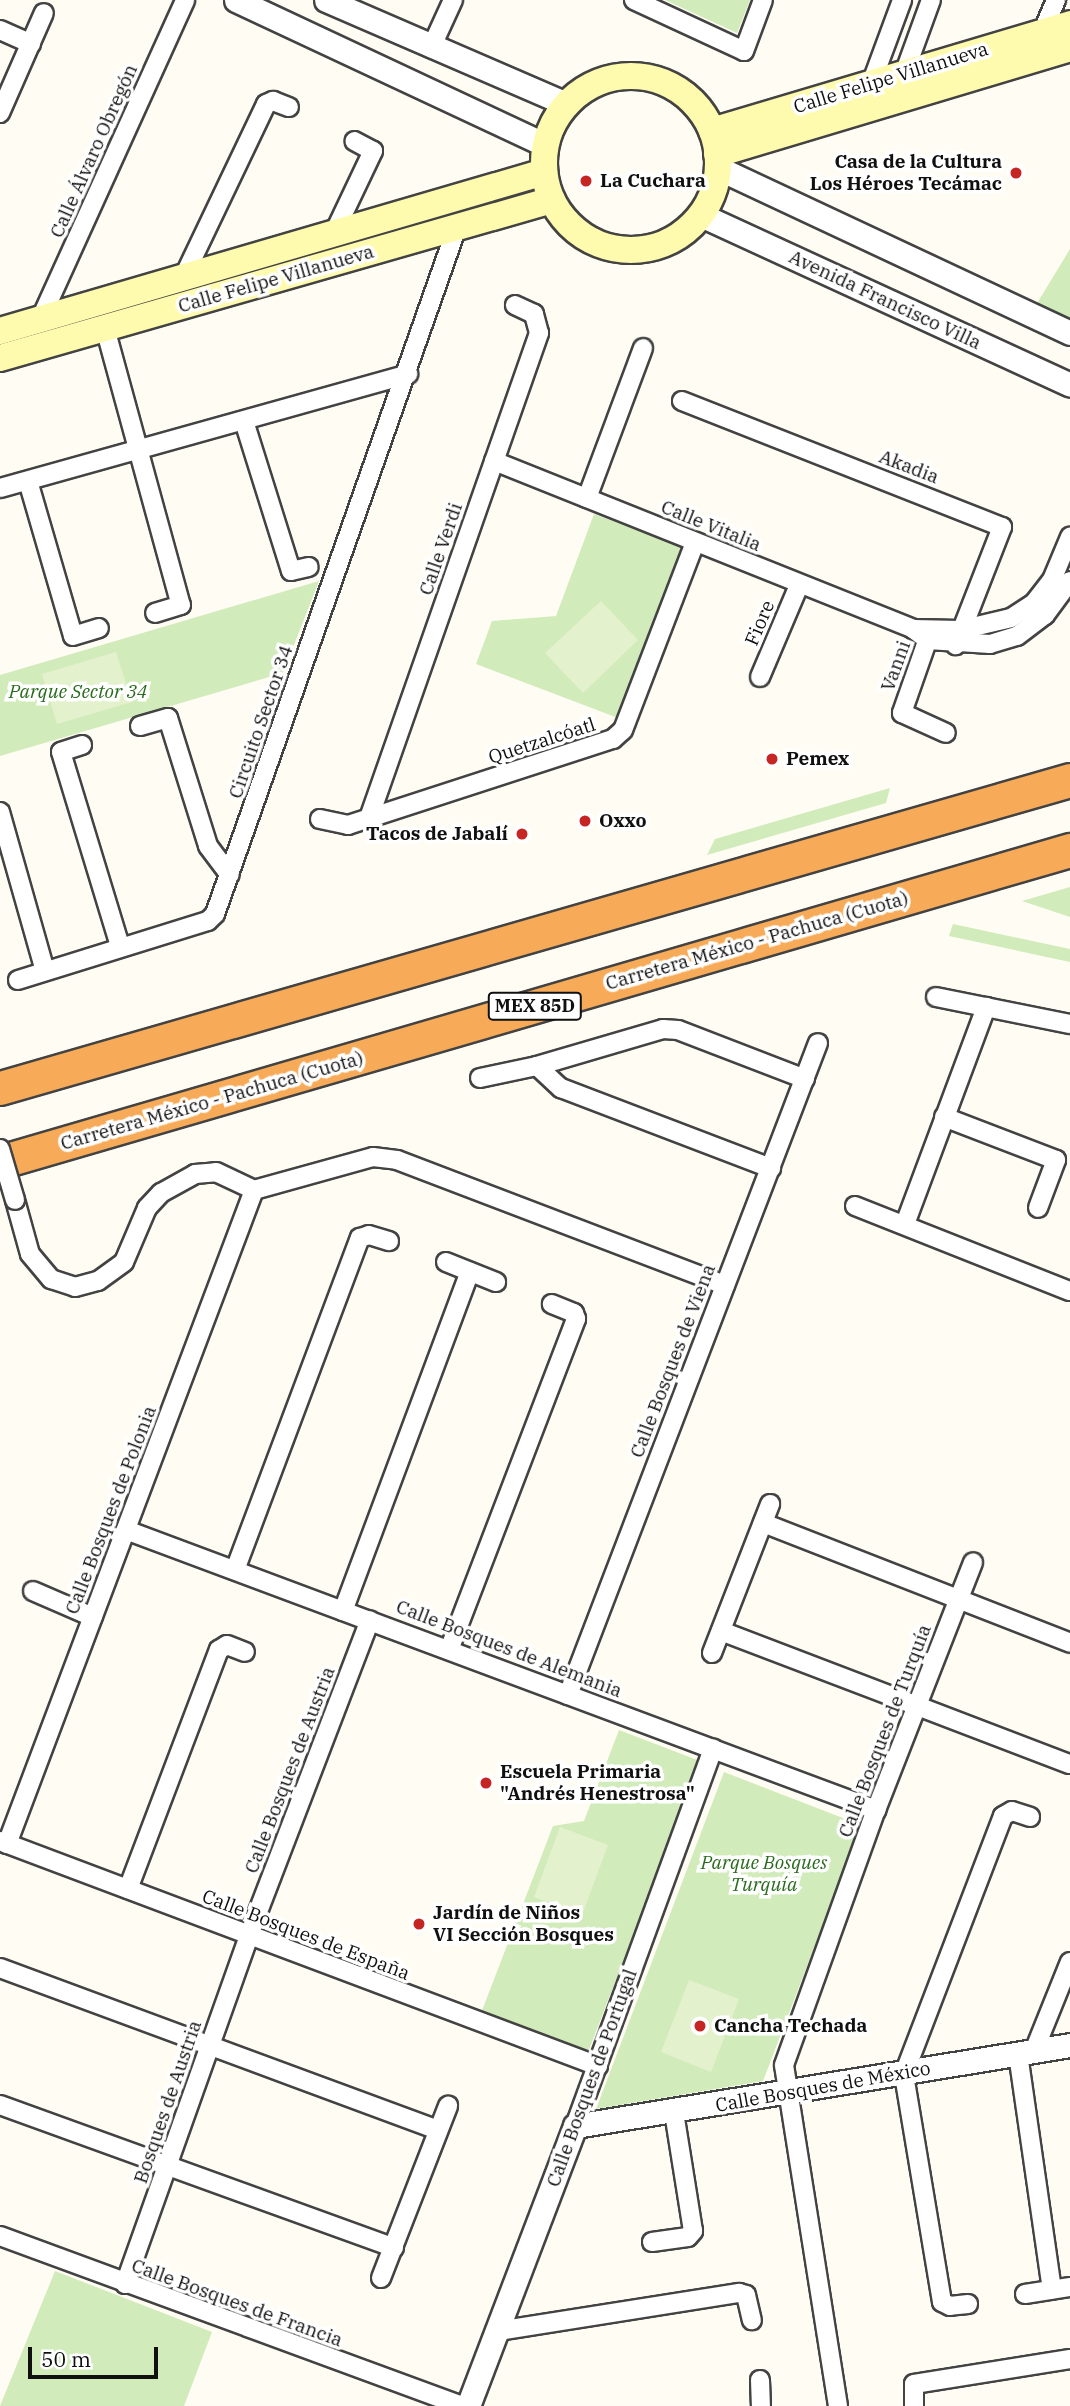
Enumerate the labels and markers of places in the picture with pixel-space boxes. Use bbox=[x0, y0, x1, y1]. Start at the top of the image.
place label: Casa de la Cultura Los Héroes Tecámac bbox=[810, 151, 1002, 195]
marker: Casa de la Cultura Los Héroes Tecámac bbox=[1008, 165, 1024, 181]
place label: La Cuchara bbox=[600, 170, 706, 192]
marker: La Cuchara bbox=[578, 173, 594, 189]
place label: Pemex bbox=[786, 748, 849, 770]
marker: Pemex bbox=[764, 751, 780, 767]
place label: Oxxo bbox=[599, 810, 647, 832]
marker: Oxxo bbox=[577, 813, 593, 829]
place label: Tacos de Jabalí bbox=[366, 823, 508, 845]
marker: Tacos de Jabalí bbox=[514, 826, 530, 842]
place label: Escuela Primaria "Andrés Henestrosa" bbox=[500, 1761, 695, 1805]
marker: Escuela Primaria "Andrés Henestrosa" bbox=[478, 1775, 494, 1791]
place label: Jardín de Niños VI Sección Bosques bbox=[433, 1902, 614, 1946]
marker: Jardín de Niños VI Sección Bosques bbox=[411, 1916, 427, 1932]
place label: Cancha Techada bbox=[714, 2015, 867, 2037]
marker: Cancha Techada bbox=[692, 2018, 708, 2034]

